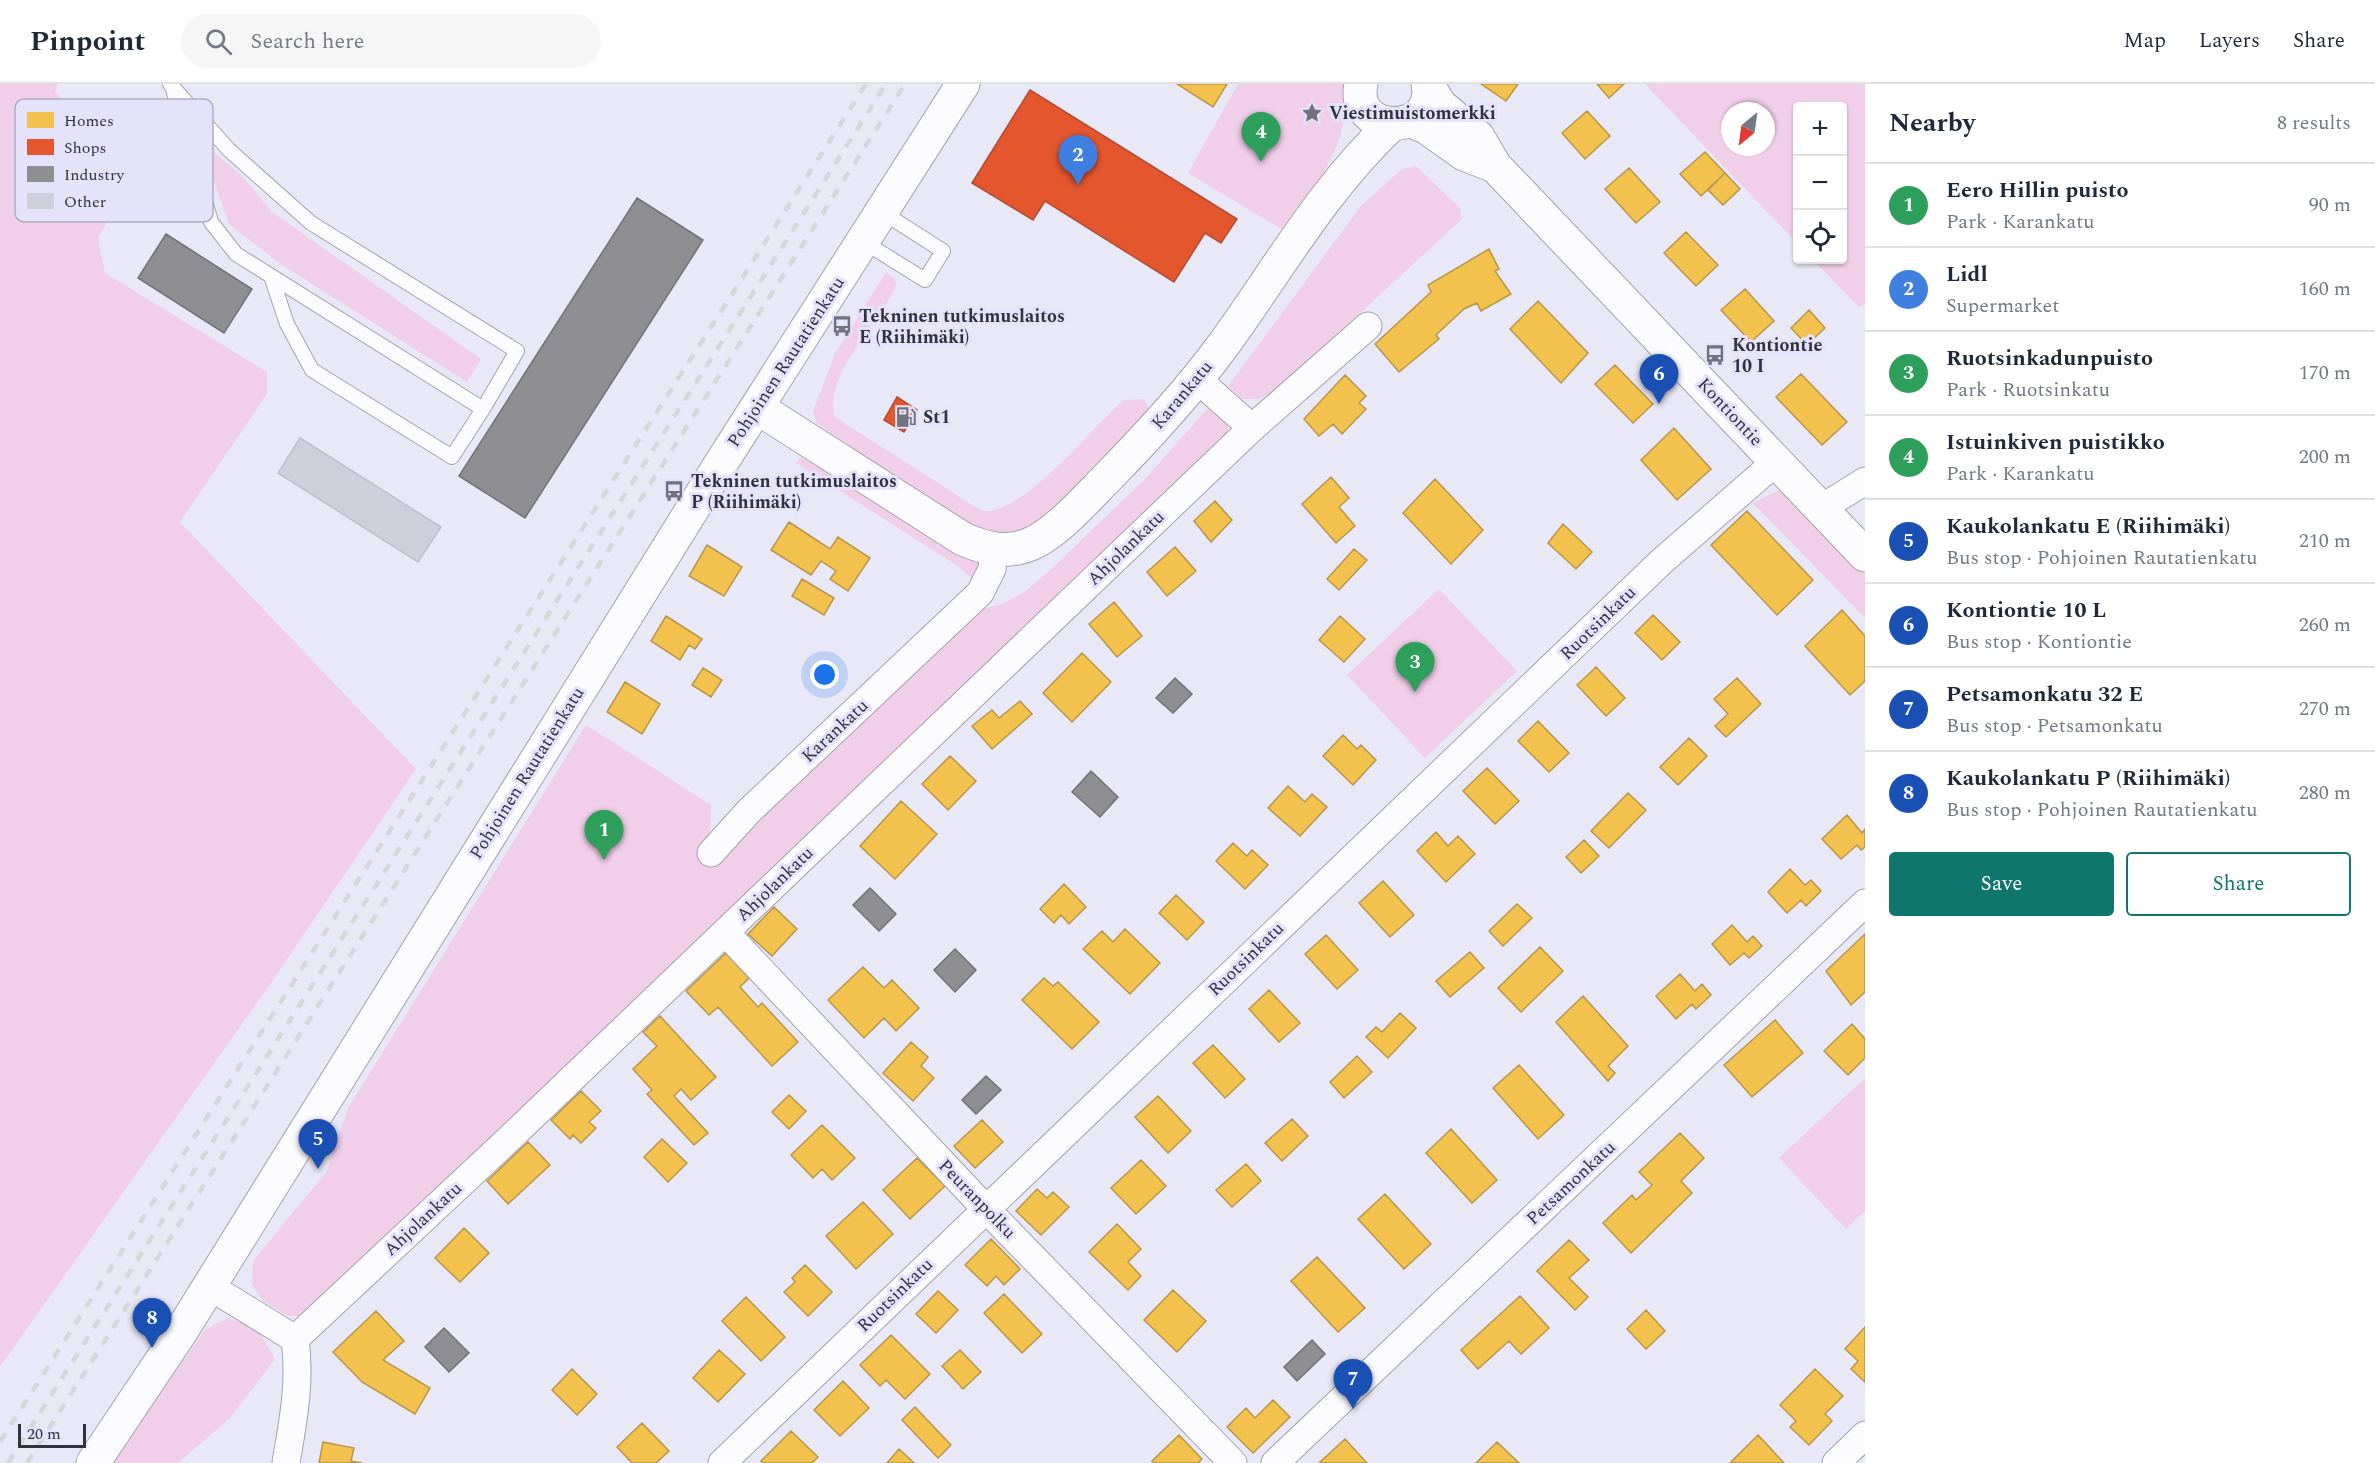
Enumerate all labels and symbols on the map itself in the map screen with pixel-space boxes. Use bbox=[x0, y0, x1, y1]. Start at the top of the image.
legend bbox=[15, 99, 213, 222]
place label: Viestimuistomerkki bbox=[1329, 100, 1496, 127]
place icon: Viestimuistomerkki bbox=[1300, 101, 1324, 125]
north arrow bbox=[1721, 102, 1775, 156]
text: Homes bbox=[64, 109, 114, 133]
pin: 4 bbox=[1242, 112, 1280, 162]
pin: 2 bbox=[1058, 135, 1098, 185]
text: Shops bbox=[64, 136, 106, 160]
text: Industry bbox=[64, 163, 125, 187]
text: Other bbox=[64, 190, 106, 214]
street label: Pohjoinen Rautatienkatu bbox=[721, 271, 851, 453]
place label: Tekninen tutkimuslaitos E (Riihimäki) bbox=[859, 303, 1065, 351]
bus stop icon: Tekninen tutkimuslaitos E (Riihimäki) bbox=[830, 314, 854, 338]
place label: Kontiontie 10 I bbox=[1732, 332, 1822, 380]
bus stop icon: Kontiontie 10 I bbox=[1703, 343, 1727, 367]
pin: 6 bbox=[1640, 354, 1678, 404]
street label: Karankatu bbox=[1145, 355, 1219, 435]
street label: Kontiontie bbox=[1691, 371, 1769, 453]
place label: St1 bbox=[923, 404, 950, 431]
fuel station icon: St1 bbox=[894, 405, 918, 429]
place label: Tekninen tutkimuslaitos P (Riihimäki) bbox=[691, 468, 897, 516]
bus stop icon: Tekninen tutkimuslaitos P (Riihimäki) bbox=[662, 479, 686, 503]
street label: Ahjolankatu bbox=[1081, 504, 1171, 592]
street label: Ruotsinkatu bbox=[1554, 580, 1642, 666]
pin: 3 bbox=[1396, 642, 1434, 692]
your location bbox=[810, 660, 839, 689]
street label: Pohjoinen Rautatienkatu bbox=[463, 682, 591, 864]
street label: Karankatu bbox=[795, 693, 875, 769]
pin: 1 bbox=[584, 810, 624, 860]
street label: Ahjolankatu bbox=[730, 840, 820, 928]
street label: Ruotsinkatu bbox=[1202, 916, 1290, 1002]
pin: 5 bbox=[298, 1120, 338, 1169]
street label: Petsamonkatu bbox=[1520, 1134, 1622, 1232]
street label: Peuranpolku bbox=[932, 1153, 1022, 1245]
street label: Ahjolankatu bbox=[378, 1175, 468, 1263]
street label: Ruotsinkatu bbox=[851, 1252, 939, 1338]
pin: 8 bbox=[132, 1298, 172, 1348]
pin: 7 bbox=[1334, 1360, 1372, 1409]
scale bar bbox=[18, 1421, 86, 1448]

